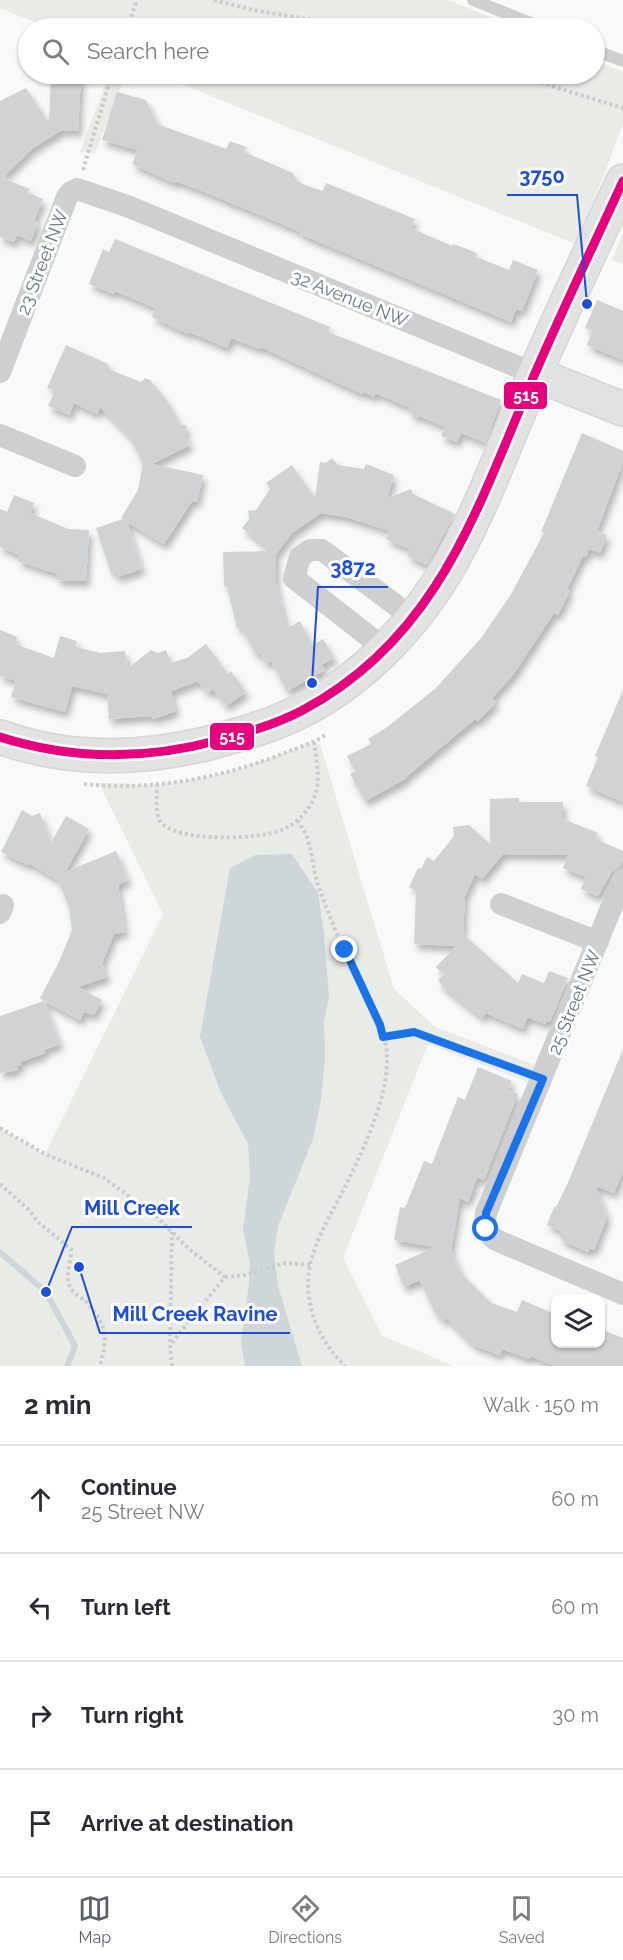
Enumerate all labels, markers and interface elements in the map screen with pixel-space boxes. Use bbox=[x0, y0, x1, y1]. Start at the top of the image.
search box bbox=[18, 18, 605, 84]
icon: search bbox=[39, 35, 72, 68]
text: Search here bbox=[87, 38, 209, 64]
callout: 3750 bbox=[507, 157, 577, 195]
text: 3750 bbox=[519, 164, 565, 188]
street label: 23 Street NW bbox=[12, 206, 72, 317]
street label: 32 Avenue NW bbox=[289, 265, 411, 331]
line badge: 515 bbox=[503, 381, 548, 410]
text: 515 bbox=[513, 386, 539, 405]
callout: 3872 bbox=[318, 549, 388, 587]
text: 3872 bbox=[330, 556, 376, 580]
line badge: 515 bbox=[209, 722, 255, 751]
text: 515 bbox=[219, 727, 245, 746]
route end bbox=[331, 936, 357, 962]
street label: 25 Street NW bbox=[543, 946, 605, 1057]
callout: Mill Creek bbox=[72, 1189, 192, 1227]
text: Mill Creek bbox=[84, 1196, 181, 1220]
route start bbox=[472, 1215, 498, 1241]
map controls bbox=[551, 1294, 605, 1348]
button: layers bbox=[551, 1294, 605, 1348]
callout: Mill Creek Ravine bbox=[100, 1295, 290, 1333]
text: Mill Creek Ravine bbox=[113, 1302, 277, 1326]
text: 2 min bbox=[24, 1390, 91, 1420]
text: Walk · 150 m bbox=[483, 1393, 599, 1417]
text: Continue bbox=[81, 1474, 177, 1500]
icon: ahead bbox=[24, 1483, 57, 1516]
text: 60 m bbox=[551, 1487, 599, 1511]
text: 25 Street NW bbox=[81, 1500, 204, 1524]
icon: left bbox=[24, 1591, 57, 1624]
text: Turn left bbox=[81, 1594, 171, 1620]
text: 60 m bbox=[551, 1595, 599, 1619]
icon: right bbox=[24, 1699, 57, 1732]
text: Turn right bbox=[81, 1702, 184, 1728]
text: 30 m bbox=[553, 1703, 599, 1727]
icon: arrive bbox=[24, 1807, 57, 1840]
text: Arrive at destination bbox=[81, 1810, 294, 1836]
tab: Map bbox=[78, 1892, 111, 1947]
tab: Directions bbox=[268, 1892, 342, 1947]
tab: Saved bbox=[499, 1892, 545, 1947]

